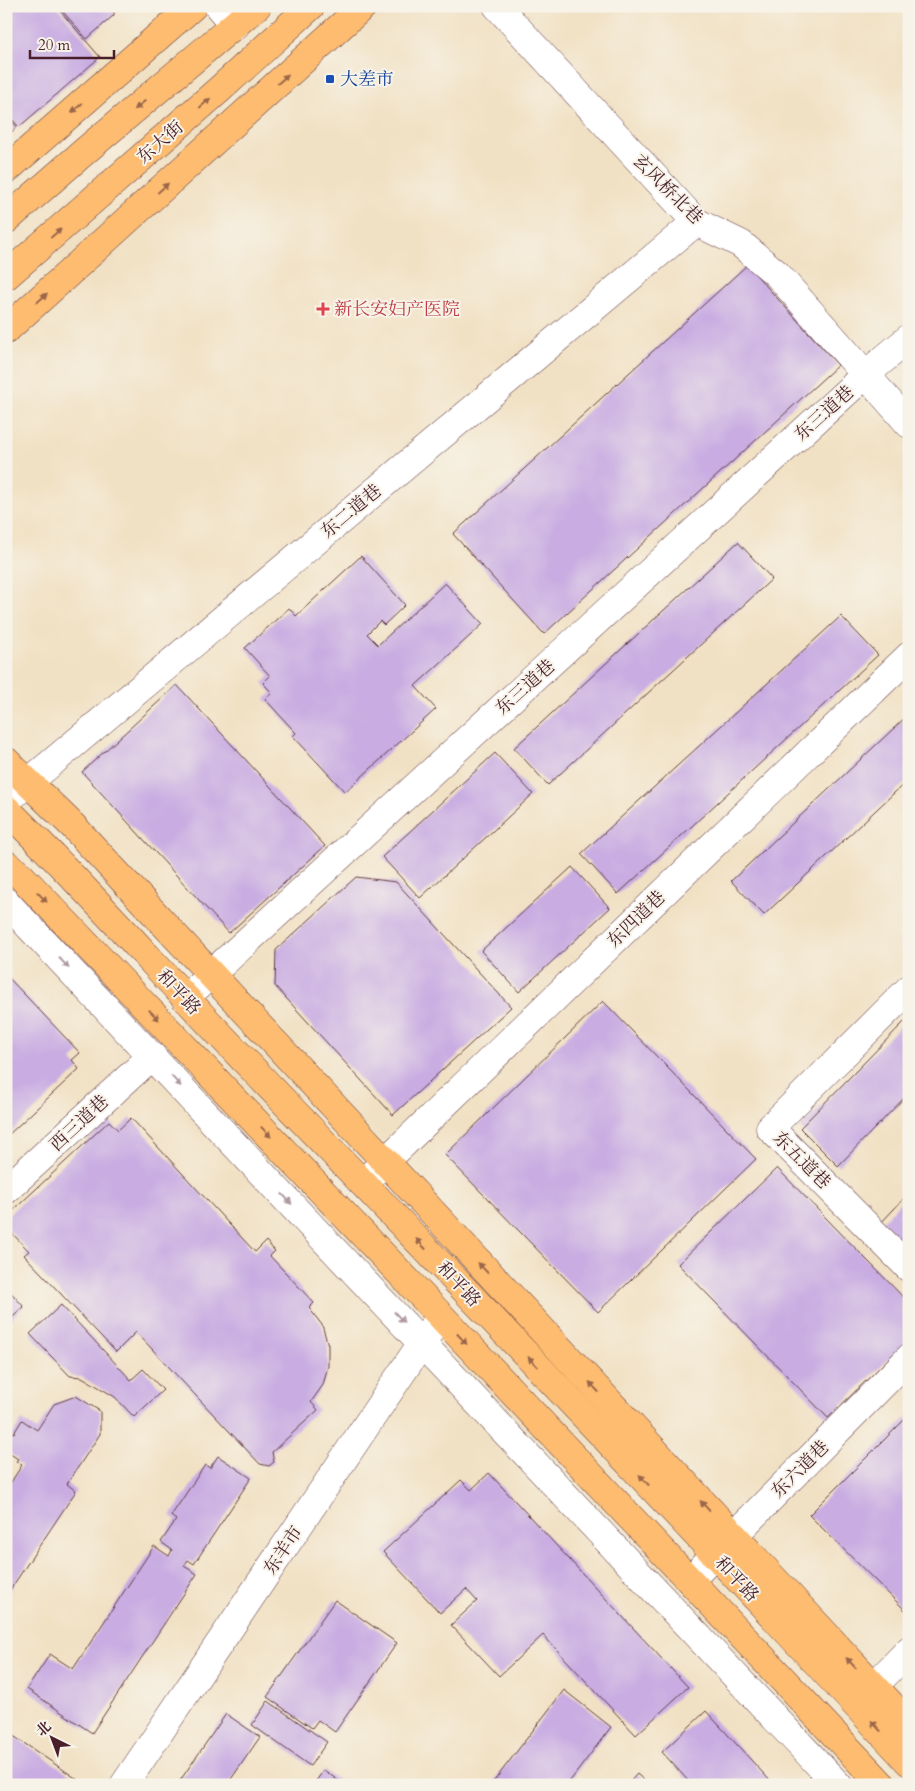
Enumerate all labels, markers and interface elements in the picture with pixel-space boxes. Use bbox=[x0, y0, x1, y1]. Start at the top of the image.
scale bar bbox=[30, 28, 114, 60]
text: 20 m bbox=[38, 35, 70, 55]
place label: 大差市 bbox=[340, 67, 394, 92]
one-way arrow bbox=[277, 73, 289, 85]
marker: 大差市 bbox=[324, 73, 336, 85]
one-way arrow bbox=[198, 97, 210, 109]
one-way arrow bbox=[133, 100, 146, 111]
one-way arrow bbox=[71, 102, 84, 113]
street label: 东大街 bbox=[132, 115, 189, 170]
street label: 玄风桥北巷 bbox=[627, 149, 708, 230]
one-way arrow bbox=[156, 183, 169, 194]
one-way arrow bbox=[50, 227, 62, 239]
one-way arrow bbox=[36, 292, 49, 303]
place label: 新长安妇产医院 bbox=[334, 297, 460, 322]
marker: 新长安妇产医院 bbox=[316, 302, 330, 316]
street label: 东三道巷 bbox=[789, 380, 859, 447]
street label: 东二道巷 bbox=[316, 479, 387, 544]
street label: 东三道巷 bbox=[490, 654, 560, 721]
street label: 东四道巷 bbox=[602, 885, 671, 953]
one-way arrow bbox=[36, 891, 48, 903]
one-way arrow bbox=[58, 956, 70, 968]
street label: 和平路 bbox=[151, 964, 206, 1021]
one-way arrow bbox=[148, 1008, 160, 1020]
one-way arrow bbox=[170, 1074, 182, 1086]
street label: 西三道巷 bbox=[44, 1090, 114, 1157]
one-way arrow bbox=[260, 1126, 272, 1138]
street label: 东五道巷 bbox=[767, 1126, 836, 1195]
one-way arrow bbox=[281, 1192, 293, 1204]
one-way arrow bbox=[415, 1239, 427, 1251]
street label: 和平路 bbox=[431, 1256, 486, 1313]
one-way arrow bbox=[477, 1262, 489, 1274]
one-way arrow bbox=[393, 1310, 405, 1322]
one-way arrow bbox=[456, 1332, 468, 1344]
one-way arrow bbox=[527, 1357, 539, 1369]
one-way arrow bbox=[588, 1381, 600, 1393]
street label: 东六道巷 bbox=[766, 1435, 835, 1504]
one-way arrow bbox=[638, 1475, 650, 1487]
one-way arrow bbox=[699, 1500, 711, 1512]
street label: 东羊市 bbox=[258, 1521, 309, 1580]
street label: 和平路 bbox=[709, 1551, 764, 1608]
one-way arrow bbox=[845, 1658, 857, 1670]
north arrow bbox=[28, 1714, 78, 1764]
text: 北 bbox=[32, 1717, 55, 1740]
one-way arrow bbox=[870, 1721, 882, 1733]

